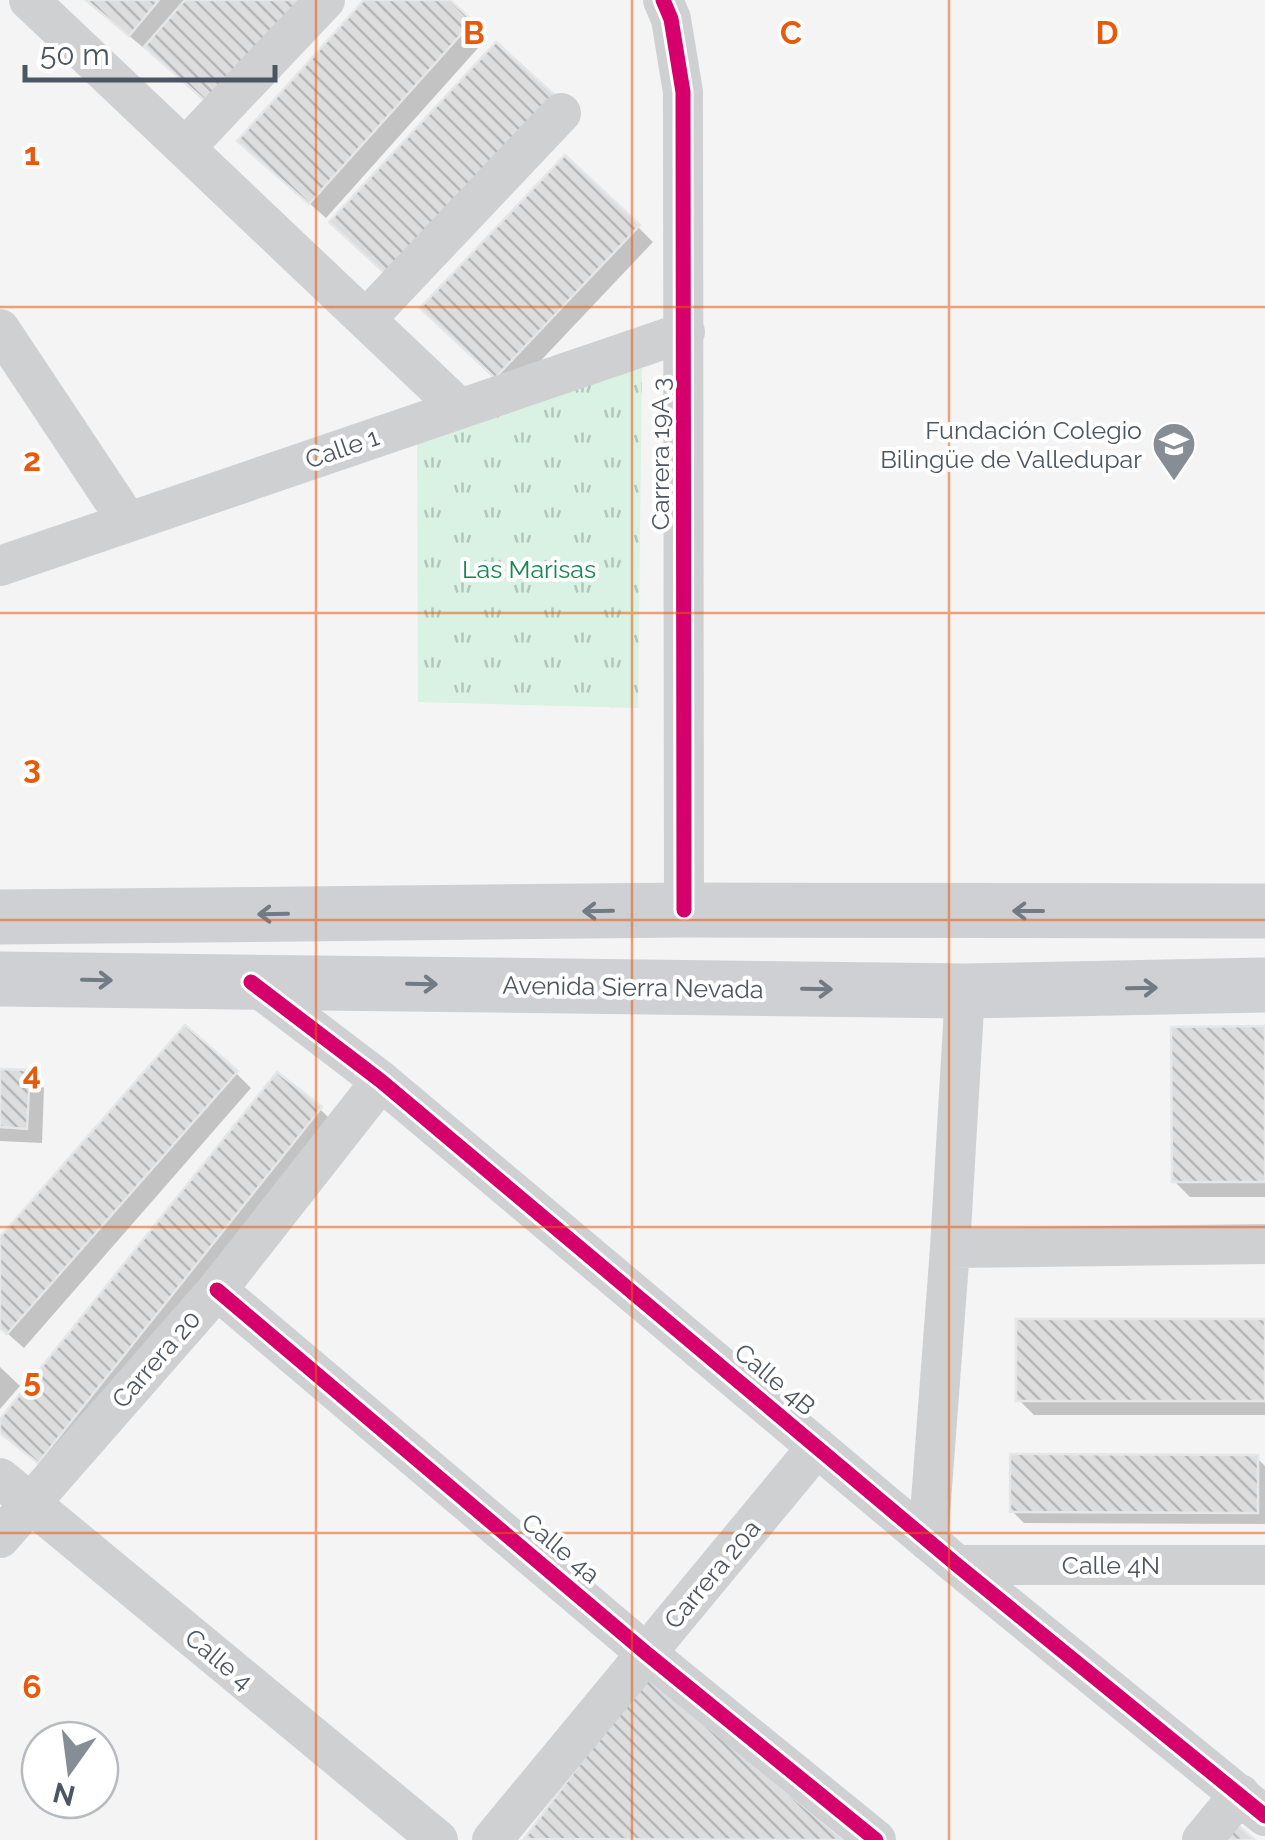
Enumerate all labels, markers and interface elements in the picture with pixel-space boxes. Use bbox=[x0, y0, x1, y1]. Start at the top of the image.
text: B bbox=[463, 14, 485, 51]
text: C bbox=[780, 14, 802, 51]
text: D bbox=[1096, 14, 1118, 51]
scale bar bbox=[25, 20, 275, 82]
text: 50 m bbox=[40, 37, 110, 72]
text: 1 bbox=[24, 135, 40, 172]
street label: Carrera 19A 3 bbox=[645, 378, 675, 530]
place label: Fundación Colegio Bilingüe de Valledupar bbox=[880, 415, 1142, 474]
street label: Calle 1 bbox=[301, 421, 383, 475]
school or university icon: Fundación Colegio Bilingüe de Valledupar bbox=[1151, 421, 1197, 482]
text: 2 bbox=[23, 441, 41, 478]
park label: Las Marisas bbox=[462, 554, 596, 584]
text: 3 bbox=[23, 748, 41, 785]
one-way arrow bbox=[582, 902, 614, 920]
one-way arrow bbox=[1012, 902, 1044, 920]
one-way arrow bbox=[257, 905, 289, 924]
one-way arrow bbox=[80, 970, 113, 990]
street label: Avenida Sierra Nevada bbox=[502, 970, 764, 1004]
one-way arrow bbox=[406, 974, 438, 994]
one-way arrow bbox=[1126, 978, 1158, 997]
one-way arrow bbox=[800, 980, 833, 998]
text: 4 bbox=[23, 1055, 41, 1092]
street label: Carrera 20 bbox=[105, 1304, 207, 1414]
street label: Calle 4B bbox=[729, 1337, 821, 1421]
text: 5 bbox=[23, 1361, 41, 1398]
street label: Calle 4a bbox=[516, 1507, 606, 1589]
street label: Carrera 20a bbox=[658, 1513, 766, 1635]
street label: Calle 4N bbox=[1062, 1550, 1160, 1580]
street label: Calle 4 bbox=[179, 1622, 259, 1696]
text: 6 bbox=[22, 1668, 42, 1705]
north arrow bbox=[20, 1720, 120, 1820]
text: N bbox=[50, 1775, 78, 1812]

